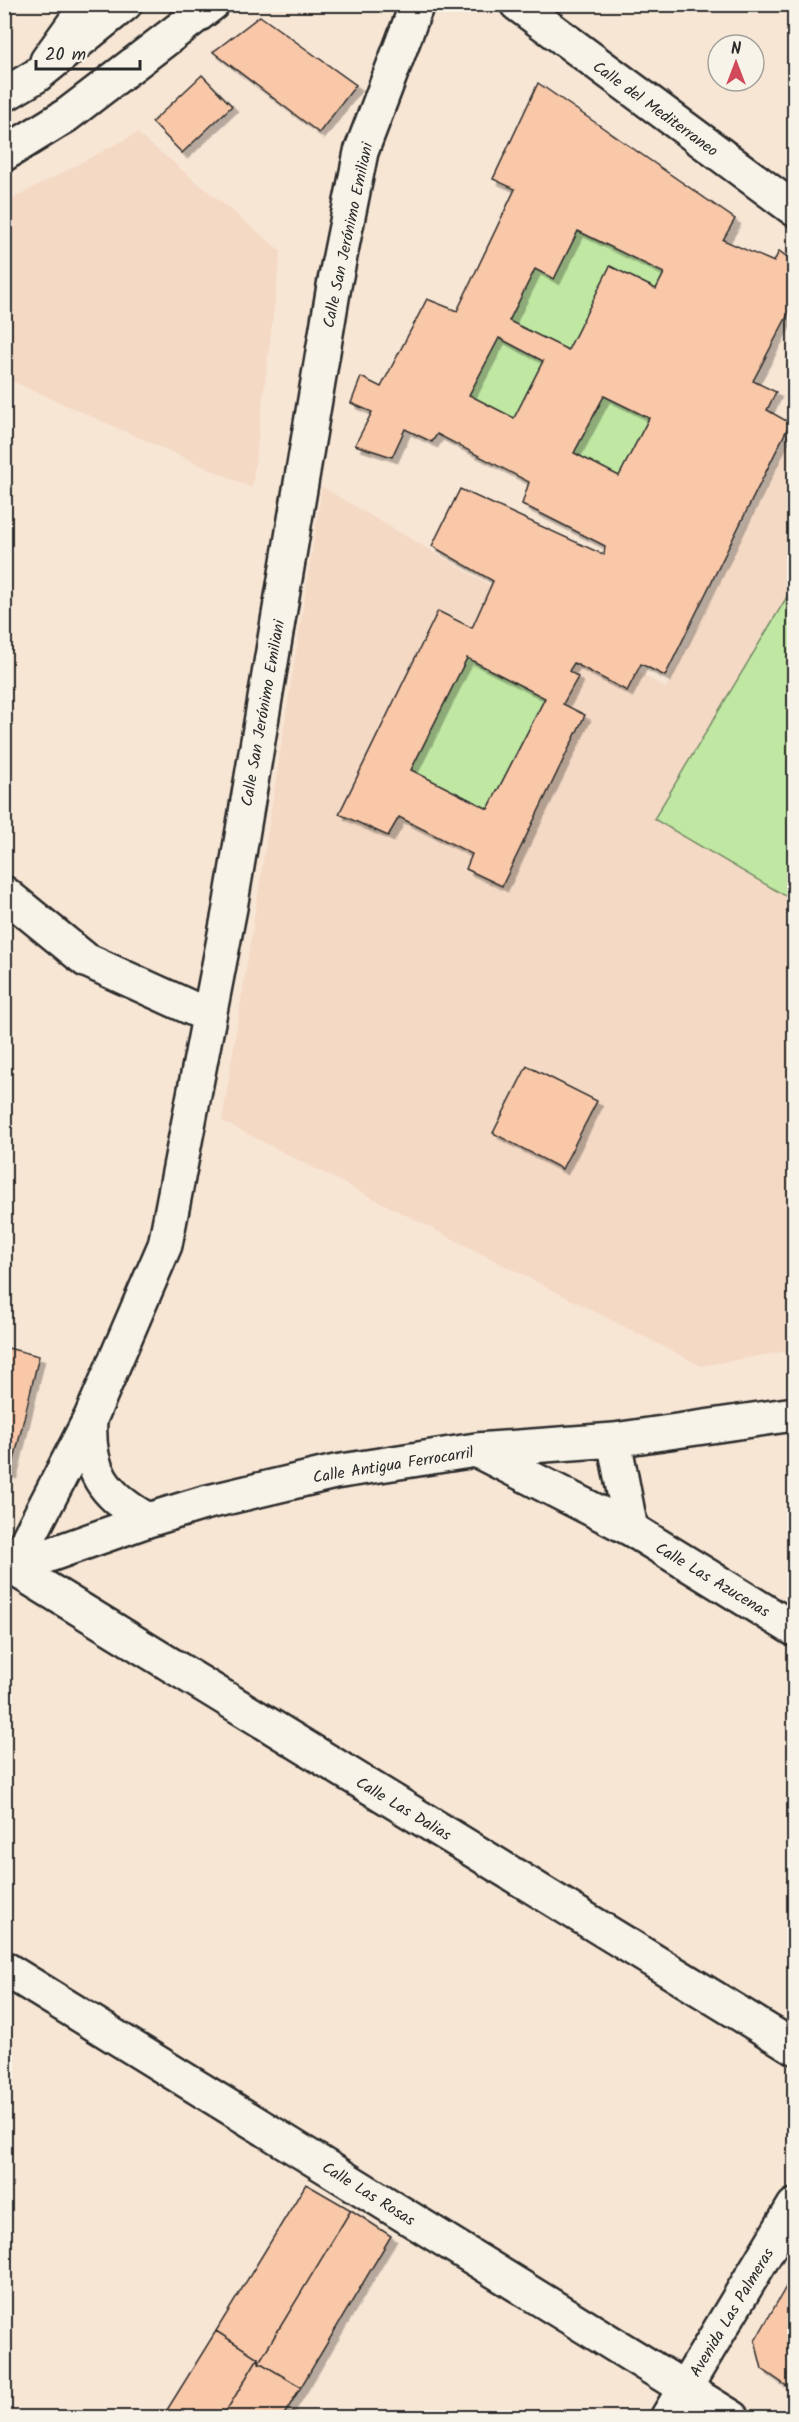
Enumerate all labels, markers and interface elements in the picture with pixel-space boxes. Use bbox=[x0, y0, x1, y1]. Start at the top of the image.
scale bar bbox=[36, 33, 140, 71]
north arrow bbox=[706, 33, 766, 93]
text: N bbox=[731, 37, 741, 62]
text: 20 m bbox=[45, 41, 86, 70]
street label: Calle del Mediterraneo bbox=[587, 55, 723, 163]
street label: Calle San Jerónimo Emiliani bbox=[317, 139, 381, 330]
street label: Calle San Jerónimo Emiliani bbox=[235, 617, 292, 808]
street label: Calle Antigua Ferrocarril bbox=[311, 1440, 475, 1491]
street label: Calle Las Azucenas bbox=[650, 1536, 774, 1624]
street label: Calle Las Dalias bbox=[351, 1771, 456, 1848]
street label: Calle Las Rosas bbox=[317, 2156, 420, 2233]
street label: Avenida Las Palmeras bbox=[684, 2243, 781, 2382]

